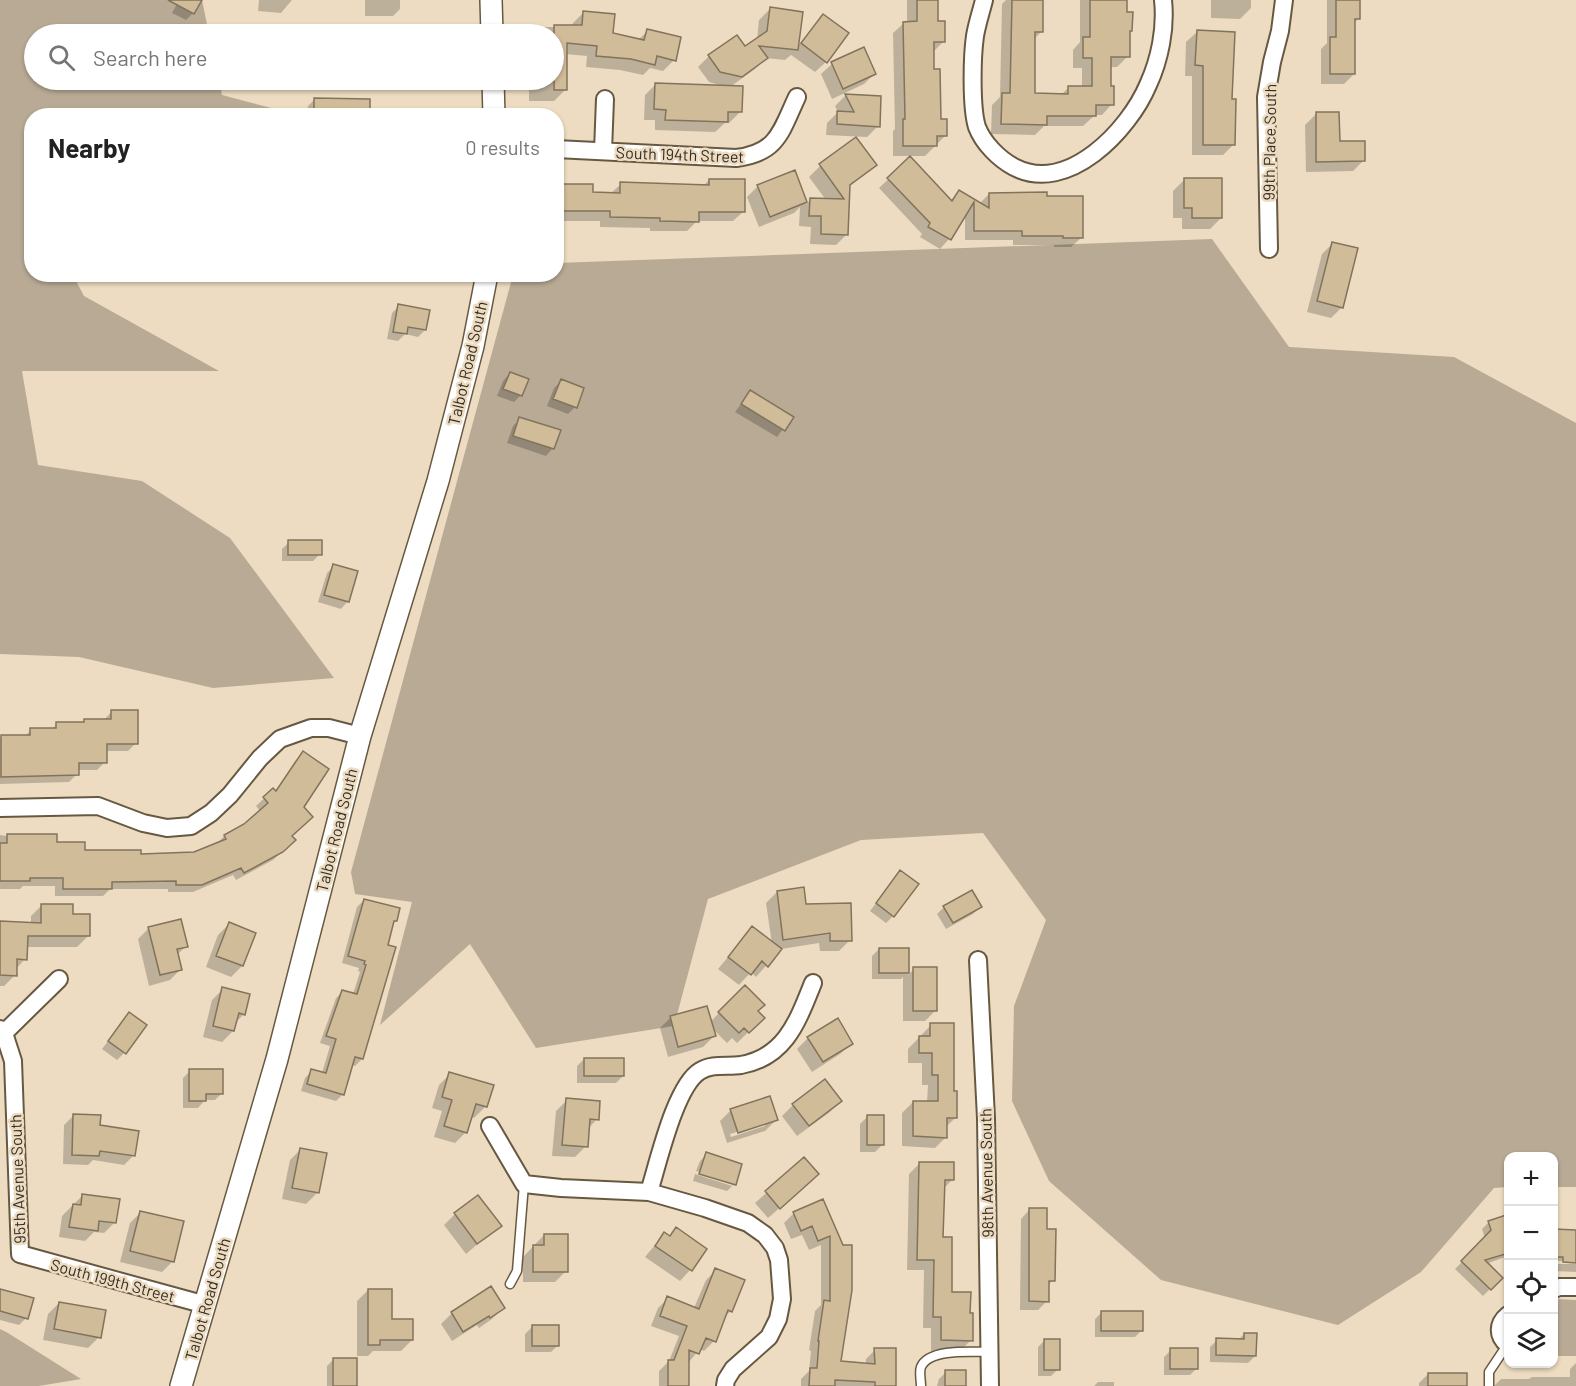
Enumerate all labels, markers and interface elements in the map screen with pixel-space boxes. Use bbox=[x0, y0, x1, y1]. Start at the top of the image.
search box bbox=[24, 24, 564, 90]
icon: search bbox=[45, 41, 78, 74]
text: Search here bbox=[93, 44, 207, 70]
street label: 99th Place South bbox=[1258, 83, 1280, 201]
text: Nearby bbox=[48, 132, 130, 163]
text: 0 results bbox=[465, 135, 540, 159]
street label: South 194th Street bbox=[616, 142, 744, 166]
street label: Talbot Road South bbox=[443, 299, 491, 427]
street label: Talbot Road South bbox=[311, 766, 361, 894]
street label: 98th Avenue South bbox=[975, 1108, 997, 1238]
street label: 95th Avenue South bbox=[5, 1114, 29, 1244]
map controls bbox=[1504, 1152, 1558, 1368]
button: + bbox=[1504, 1152, 1558, 1206]
button: − bbox=[1504, 1206, 1558, 1260]
street label: Talbot Road South bbox=[180, 1235, 234, 1363]
street label: South 199th Street bbox=[49, 1254, 177, 1306]
button: locate bbox=[1504, 1260, 1558, 1314]
button: layers bbox=[1504, 1314, 1558, 1368]

